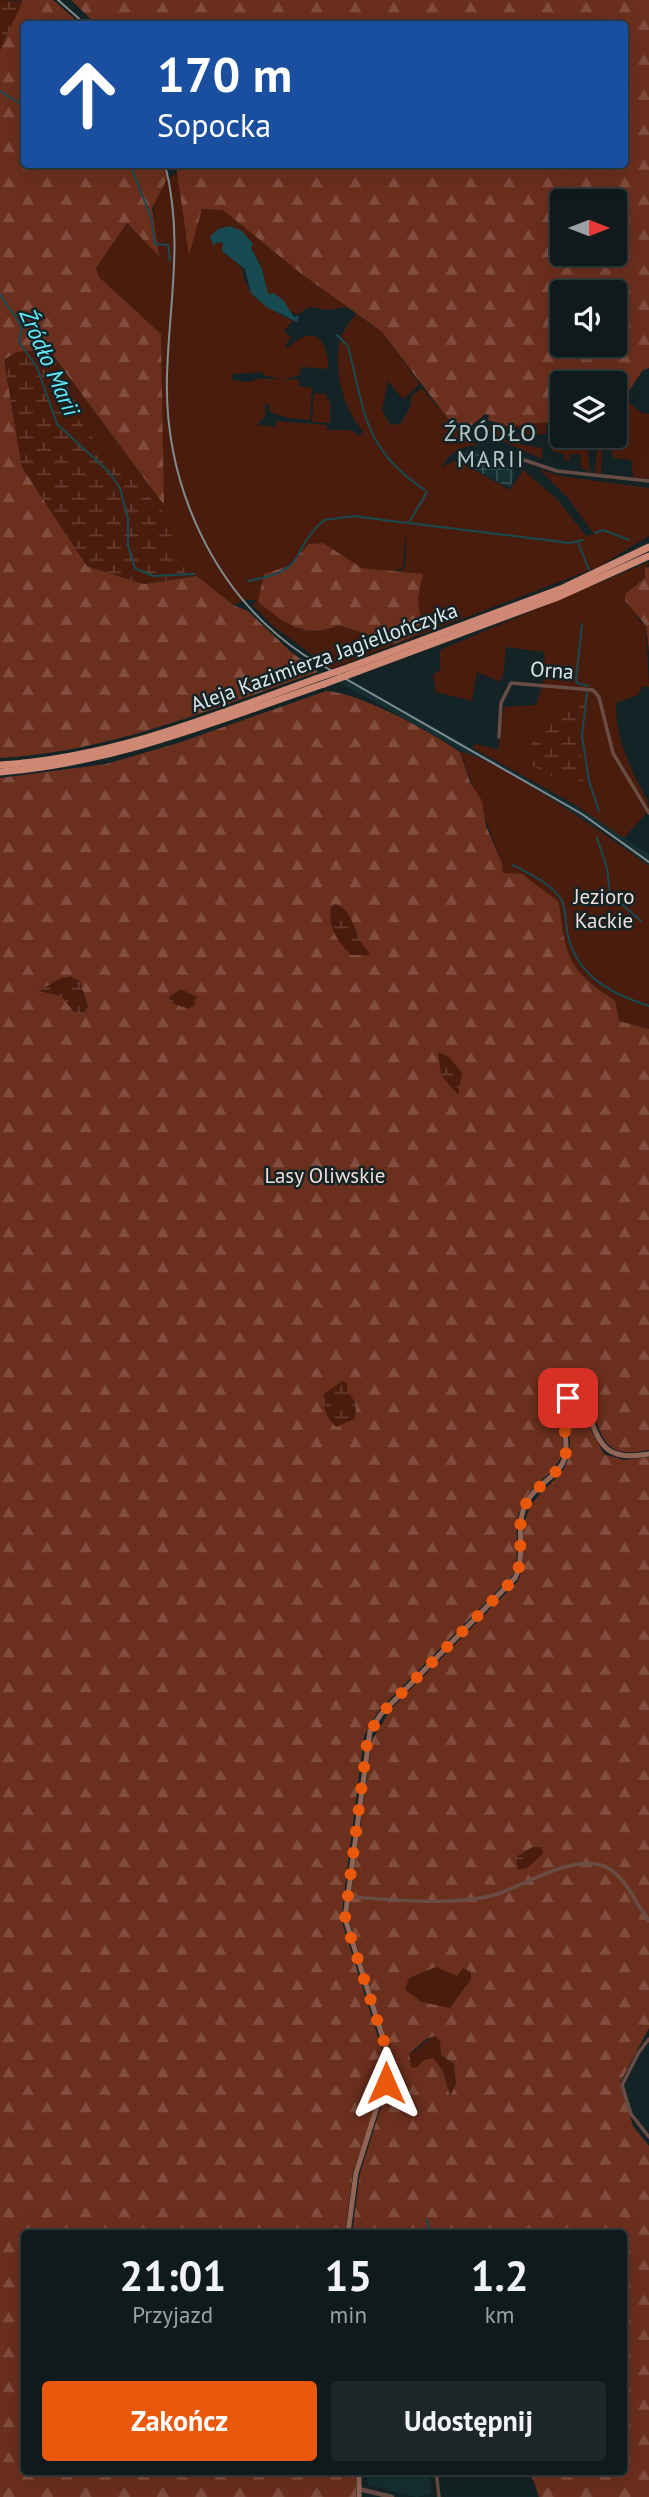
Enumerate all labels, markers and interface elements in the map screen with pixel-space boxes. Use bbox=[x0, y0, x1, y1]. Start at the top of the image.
text: 170 m bbox=[157, 42, 292, 106]
icon: ahead bbox=[42, 49, 133, 140]
text: Sopocka bbox=[157, 104, 271, 146]
north arrow bbox=[550, 189, 626, 266]
map controls bbox=[550, 189, 627, 448]
button: sound bbox=[550, 280, 627, 357]
water label: Źródło Marii bbox=[13, 303, 87, 421]
button: layers bbox=[550, 371, 627, 448]
district label: ŹRÓDŁO MARII bbox=[444, 418, 538, 473]
street label: Aleja Kazimierza Jagiellończyka bbox=[187, 596, 461, 718]
street label: Orna bbox=[529, 655, 575, 685]
park label: Jezioro Kackie bbox=[572, 883, 635, 934]
park label: Lasy Oliwskie bbox=[264, 1162, 386, 1189]
pin bbox=[538, 1368, 598, 1428]
icon: arrive bbox=[549, 1379, 587, 1417]
position arrow bbox=[349, 2046, 423, 2120]
text: 21:01 bbox=[119, 2248, 226, 2303]
text: 15 bbox=[324, 2248, 372, 2303]
text: 1.2 bbox=[471, 2248, 529, 2303]
text: Przyjazd bbox=[132, 2300, 213, 2329]
text: min bbox=[330, 2300, 367, 2329]
text: km bbox=[485, 2300, 514, 2329]
button: Zakończ bbox=[42, 2381, 317, 2461]
button: Udostępnij bbox=[331, 2381, 606, 2461]

